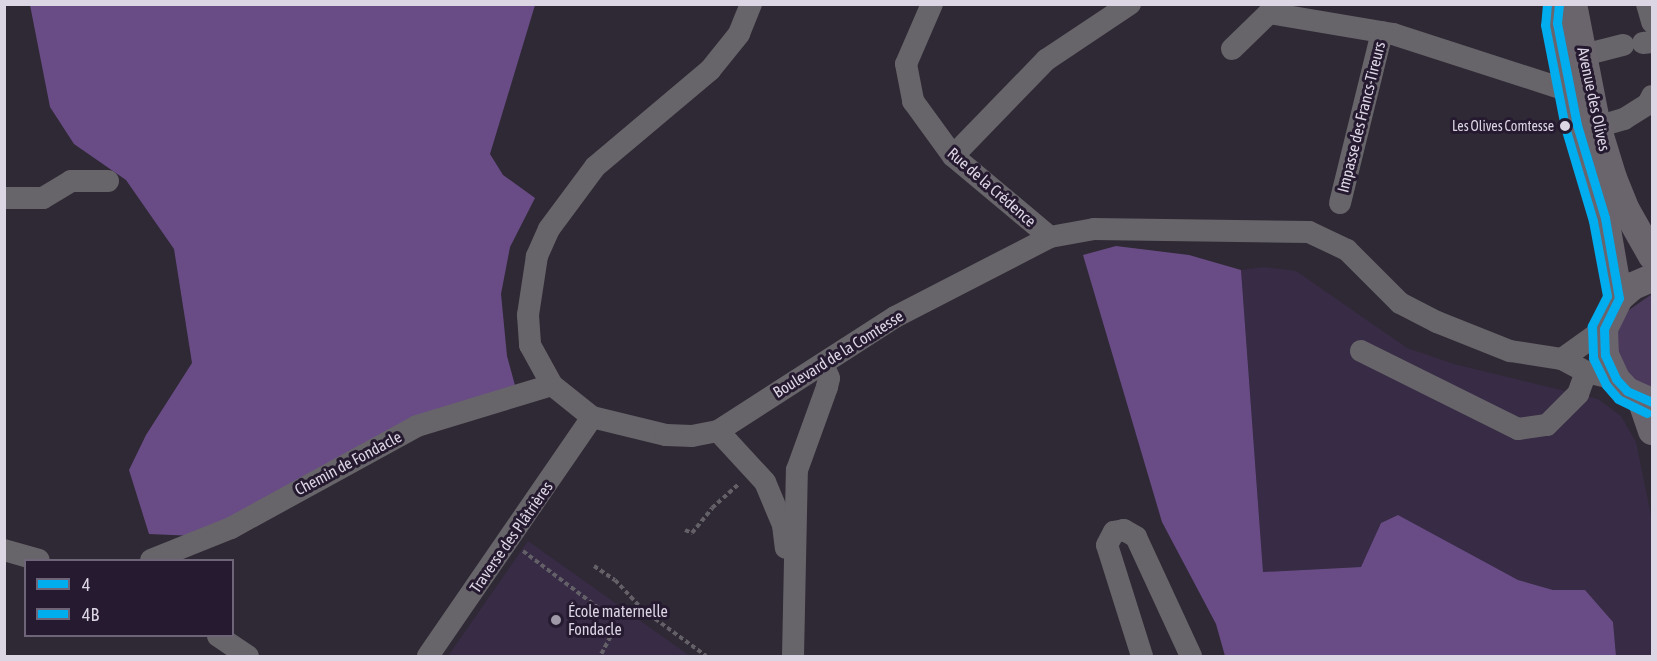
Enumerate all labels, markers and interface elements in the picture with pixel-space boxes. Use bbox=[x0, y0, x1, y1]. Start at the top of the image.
street label: Impasse des Francs-Tireurs bbox=[1333, 39, 1389, 195]
street label: Avenue des Olives bbox=[1574, 45, 1614, 153]
place label: Les Olives Comtesse bbox=[1452, 118, 1554, 134]
marker: Les Olives Comtesse bbox=[1559, 120, 1571, 132]
street label: Rue de la Crédence bbox=[944, 143, 1040, 231]
street label: Boulevard de la Comtesse bbox=[769, 306, 907, 402]
street label: Chemin de Fondacle bbox=[291, 427, 405, 499]
street label: Traverse des Plâtrières bbox=[465, 478, 557, 596]
legend bbox=[24, 559, 234, 637]
text: 4 bbox=[82, 574, 90, 595]
place label: École maternelle Fondacle bbox=[568, 601, 668, 639]
text: 4B bbox=[82, 604, 99, 625]
marker: École maternelle Fondacle bbox=[549, 613, 563, 627]

